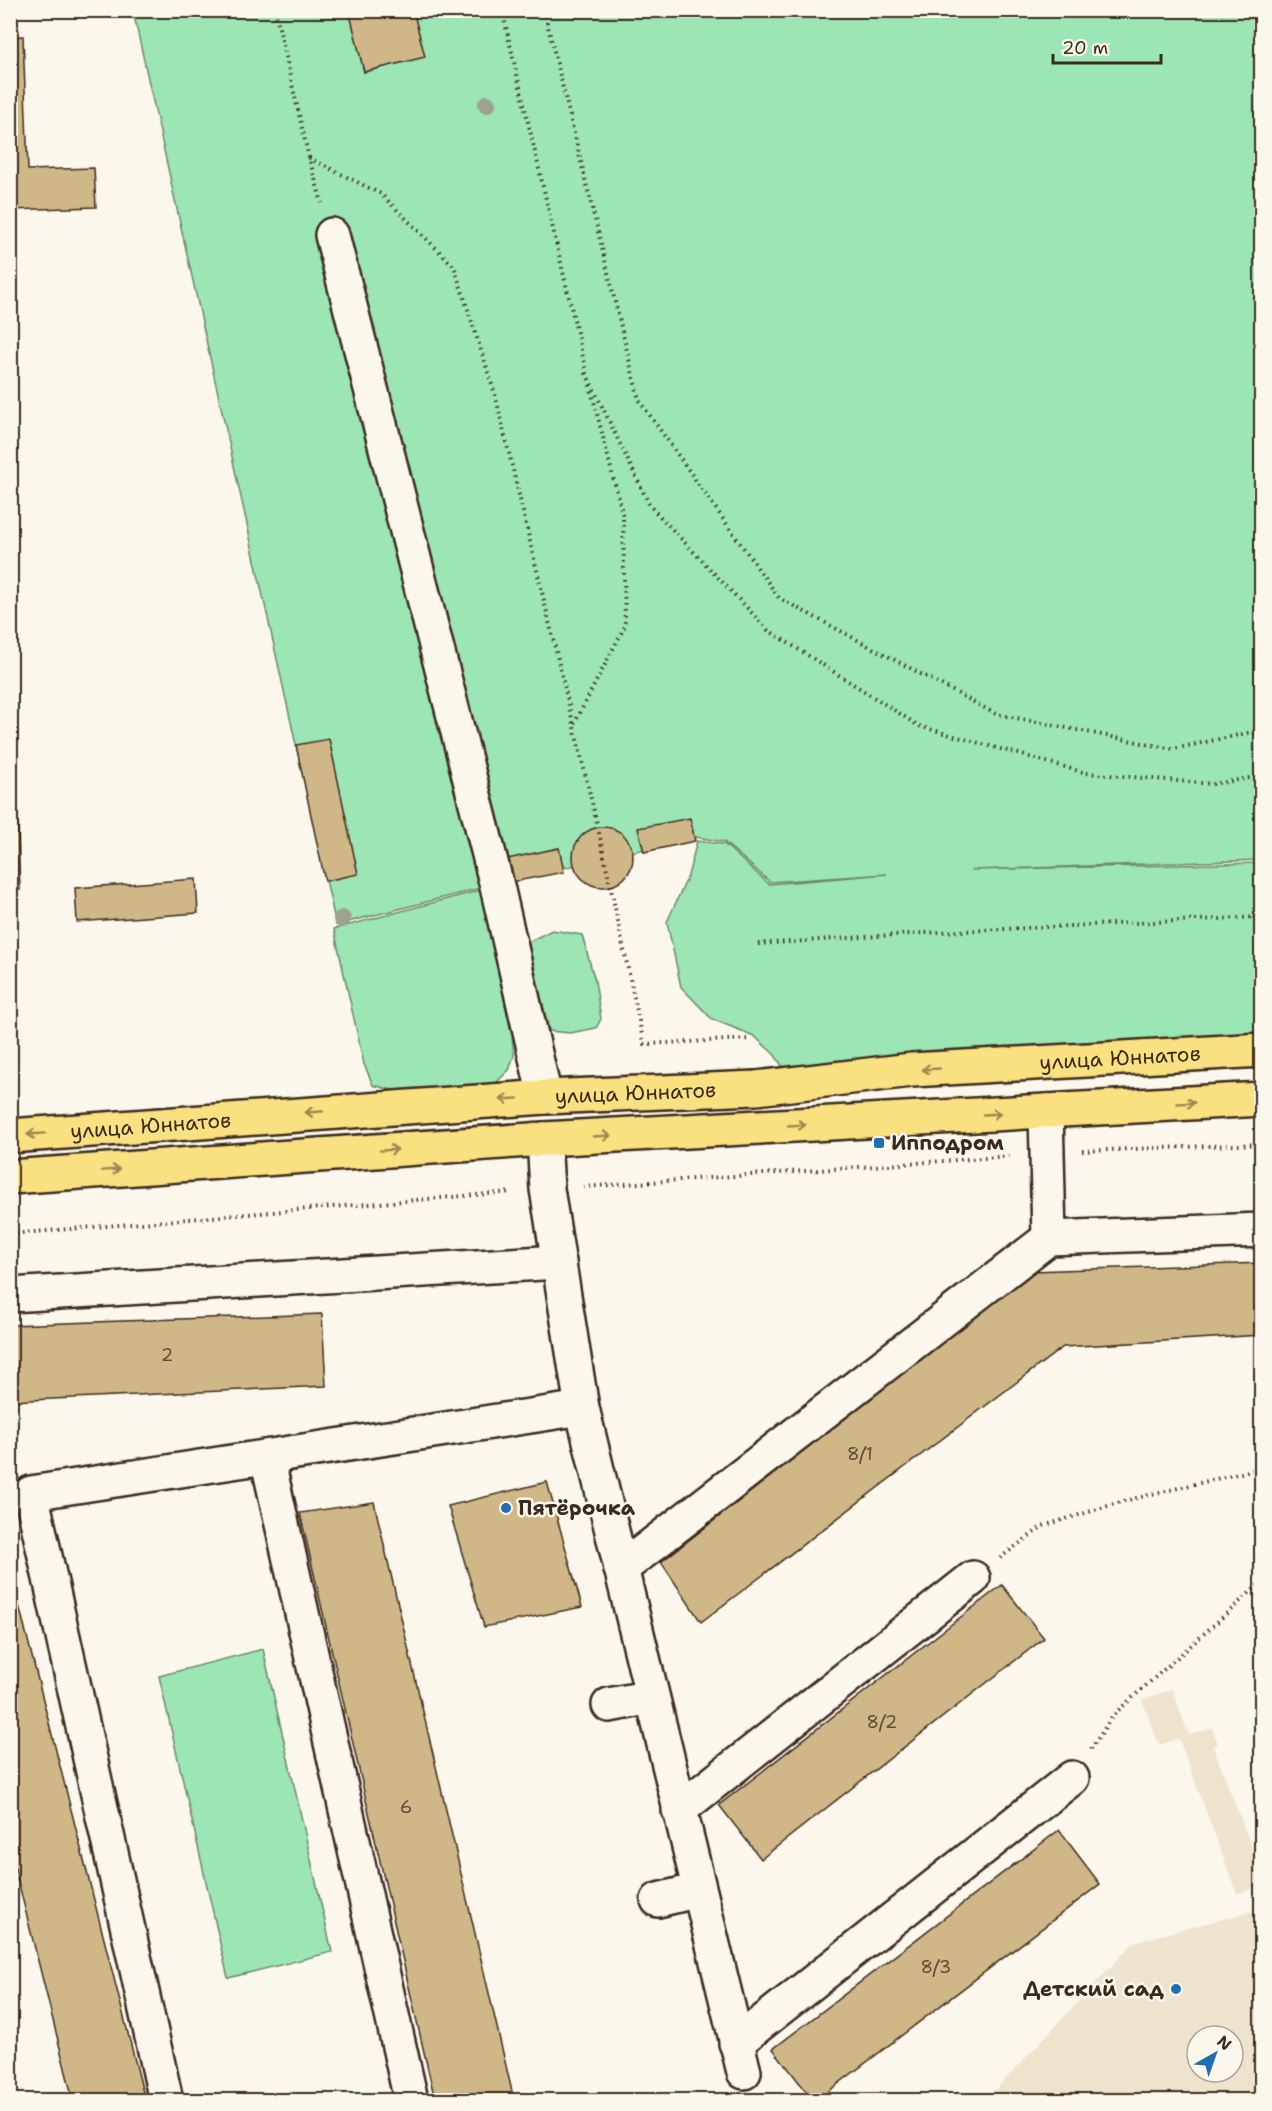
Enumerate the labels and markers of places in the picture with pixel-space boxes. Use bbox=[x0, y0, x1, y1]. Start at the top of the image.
place label: Ипподром bbox=[891, 1129, 1004, 1157]
marker: Ипподром bbox=[872, 1136, 886, 1150]
place label: Пятёрочка bbox=[518, 1494, 636, 1522]
marker: Пятёрочка bbox=[499, 1501, 513, 1515]
place label: Детский сад bbox=[1023, 1975, 1164, 2003]
marker: Детский сад bbox=[1169, 1982, 1183, 1996]

